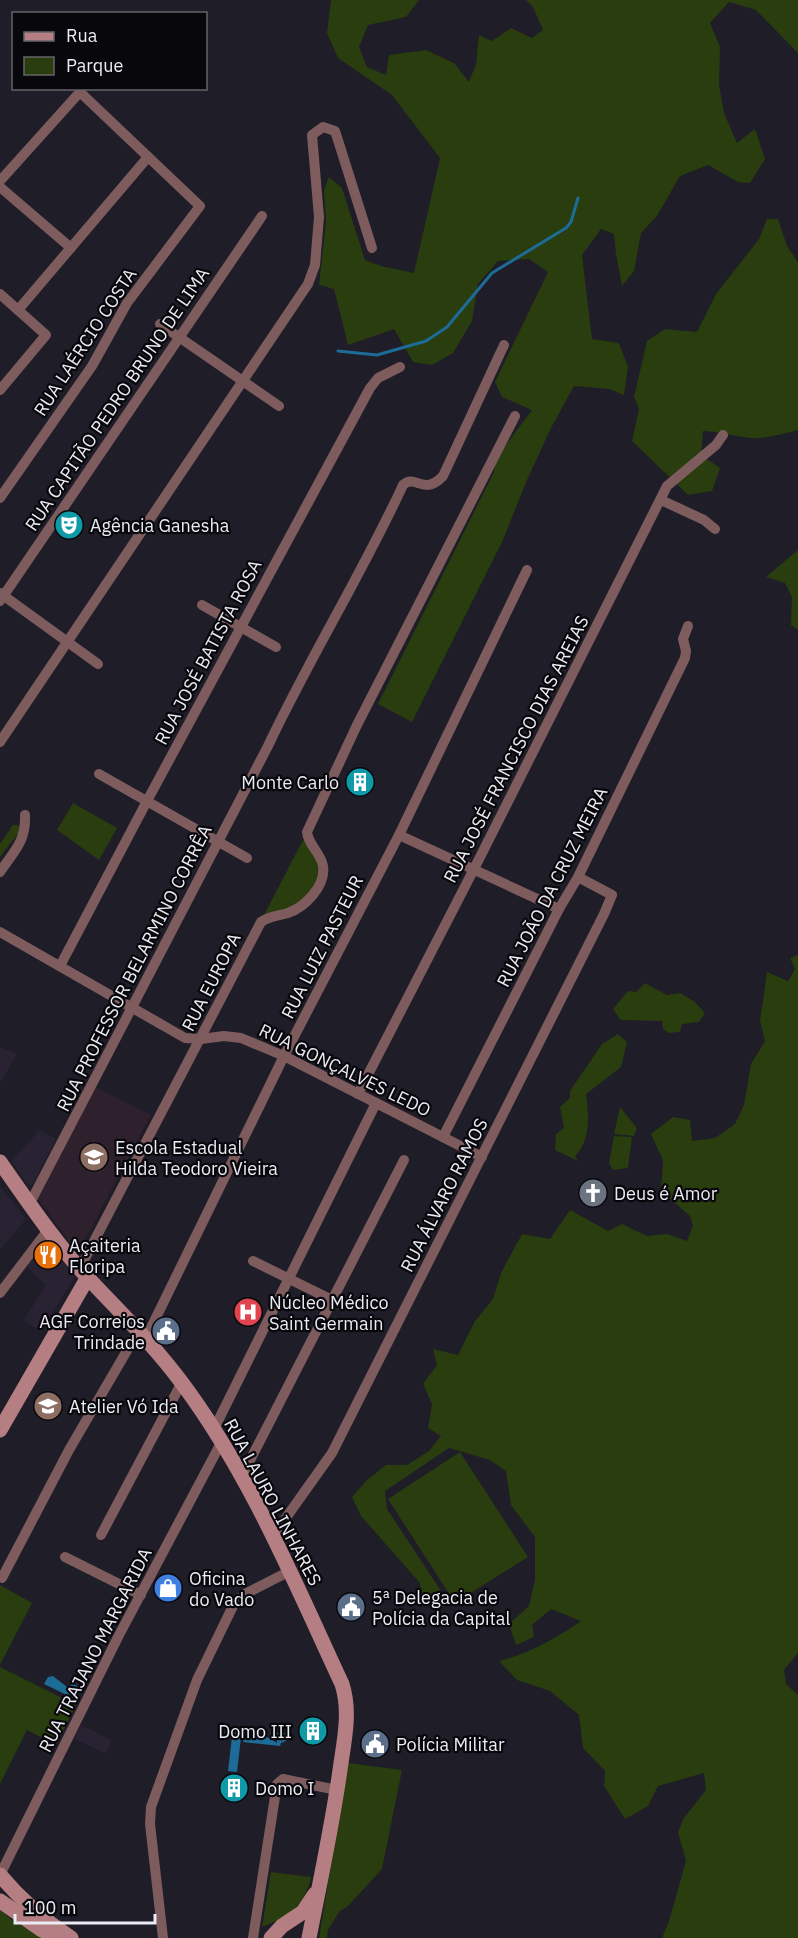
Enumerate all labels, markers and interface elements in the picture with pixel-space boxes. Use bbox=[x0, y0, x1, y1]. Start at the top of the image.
legend bbox=[12, 12, 207, 90]
text: Rua bbox=[66, 24, 98, 47]
text: Parque bbox=[66, 54, 124, 77]
street label: RUA CAPITÃO PEDRO BRUNO DE LIMA bbox=[20, 262, 214, 535]
street label: RUA LAÉRCIO COSTA bbox=[29, 263, 142, 420]
theatre icon: Agência Ganesha bbox=[53, 509, 85, 541]
place label: Agência Ganesha bbox=[90, 514, 230, 537]
street label: RUA JOSÉ BATISTA ROSA bbox=[149, 555, 267, 749]
street label: RUA JOSÉ FRANCISCO DIAS AREIAS bbox=[438, 611, 594, 887]
building icon: Monte Carlo bbox=[344, 766, 376, 798]
place label: Monte Carlo bbox=[241, 771, 339, 794]
street label: RUA JOÃO DA CRUZ MEIRA bbox=[492, 783, 613, 991]
street label: RUA PROFESSOR BELARMINO CORRÊA bbox=[51, 820, 217, 1115]
street label: RUA LUIZ PASTEUR bbox=[276, 871, 368, 1023]
street label: RUA EUROPA bbox=[176, 928, 246, 1035]
street label: RUA GONÇALVES LEDO bbox=[255, 1018, 435, 1122]
street label: RUA ÁLVARO RAMOS bbox=[395, 1114, 493, 1276]
place label: Escola Estadual Hilda Teodoro Vieira bbox=[115, 1136, 278, 1180]
school or university icon: Escola Estadual Hilda Teodoro Vieira bbox=[78, 1141, 110, 1173]
church icon: Deus é Amor bbox=[577, 1177, 609, 1209]
place label: Deus é Amor bbox=[614, 1182, 718, 1205]
place label: Açaiteria Floripa bbox=[69, 1234, 141, 1278]
restaurant icon: Açaiteria Floripa bbox=[32, 1239, 64, 1271]
place label: Núcleo Médico Saint Germain bbox=[269, 1291, 389, 1335]
hospital icon: Núcleo Médico Saint Germain bbox=[232, 1296, 264, 1328]
place label: AGF Correios Trindade bbox=[39, 1310, 145, 1354]
public building icon: AGF Correios Trindade bbox=[150, 1315, 182, 1347]
school or university icon: Atelier Vó Ida bbox=[32, 1390, 64, 1422]
place label: Atelier Vó Ida bbox=[69, 1395, 179, 1418]
street label: RUA LAURO LINHARES bbox=[219, 1415, 327, 1589]
street label: RUA TRAJANO MARGARIDA bbox=[33, 1543, 157, 1756]
place label: Oficina do Vado bbox=[189, 1567, 254, 1611]
shop icon: Oficina do Vado bbox=[152, 1572, 184, 1604]
place label: 5ª Delegacia de Polícia da Capital bbox=[372, 1586, 510, 1630]
public building icon: 5ª Delegacia de Polícia da Capital bbox=[335, 1591, 367, 1623]
building icon: Domo III bbox=[297, 1715, 329, 1747]
place label: Domo III bbox=[218, 1720, 292, 1743]
public building icon: Polícia Militar bbox=[359, 1728, 391, 1760]
place label: Polícia Militar bbox=[396, 1733, 505, 1756]
building icon: Domo I bbox=[218, 1772, 250, 1804]
place label: Domo I bbox=[255, 1777, 314, 1800]
scale bar bbox=[15, 1887, 154, 1925]
text: 100 m bbox=[24, 1896, 76, 1919]

